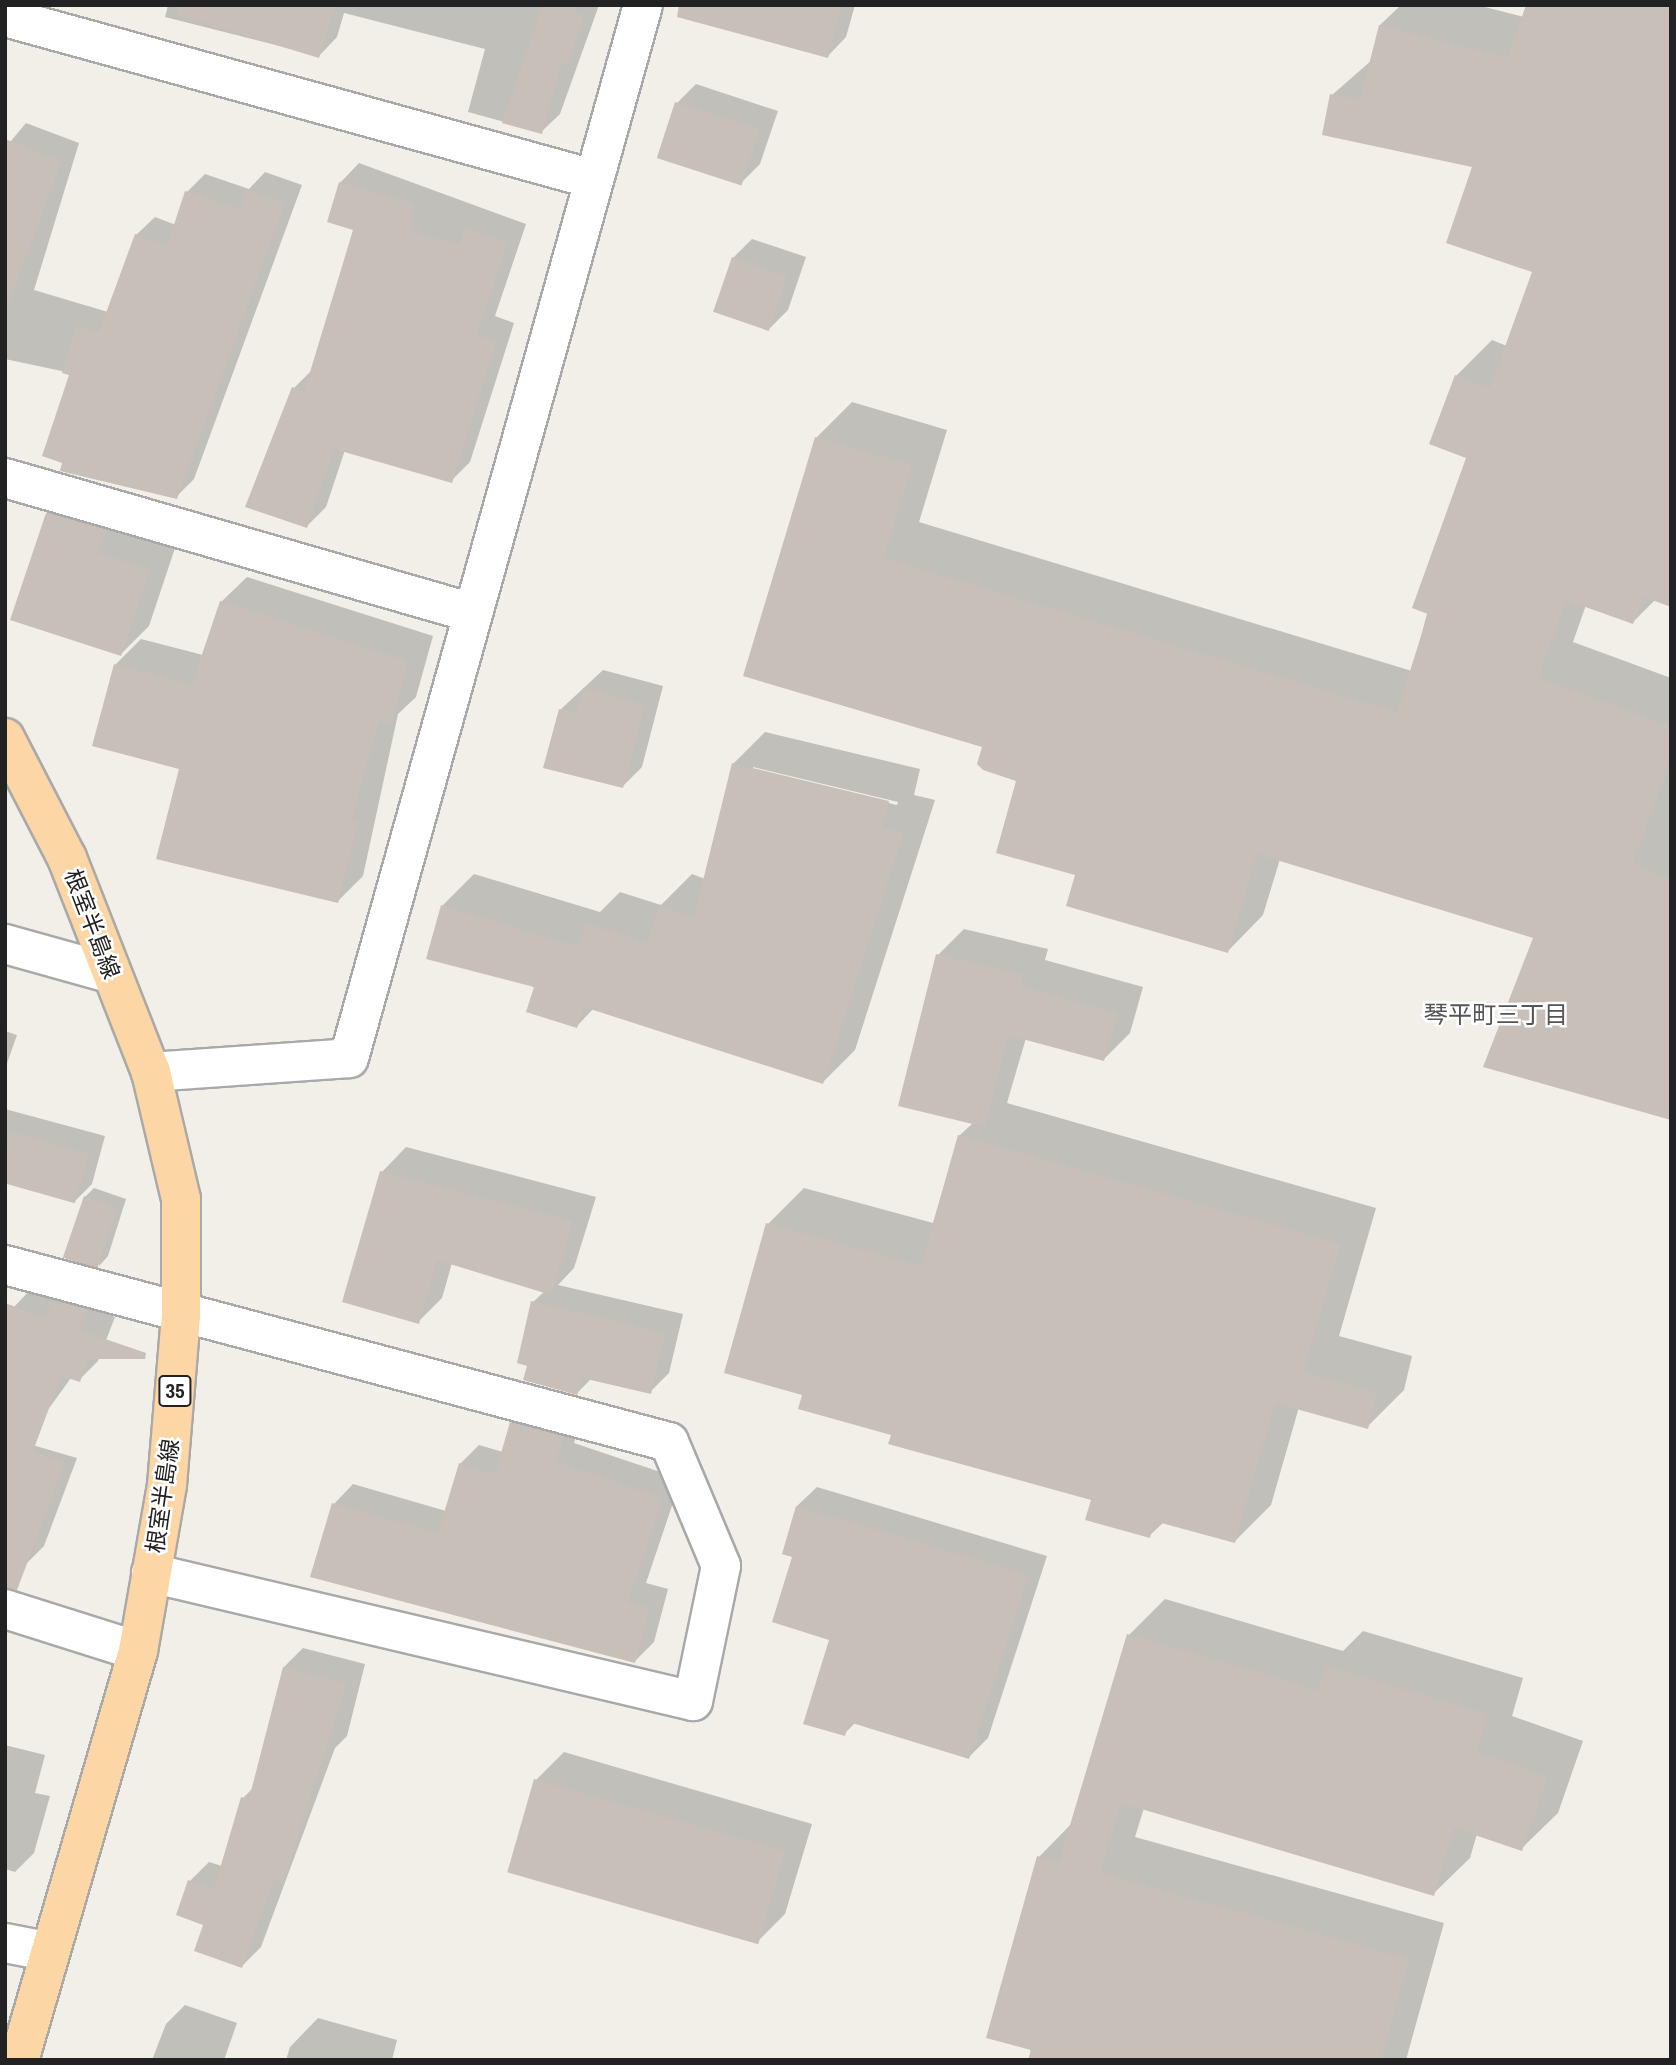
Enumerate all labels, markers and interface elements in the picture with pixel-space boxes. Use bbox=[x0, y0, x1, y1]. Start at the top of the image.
street label: 根室半島線 bbox=[59, 865, 125, 983]
district label: 琴平町三丁目 bbox=[1424, 1001, 1568, 1029]
road number: 35 bbox=[158, 1374, 192, 1408]
street label: 根室半島線 bbox=[141, 1437, 185, 1555]

